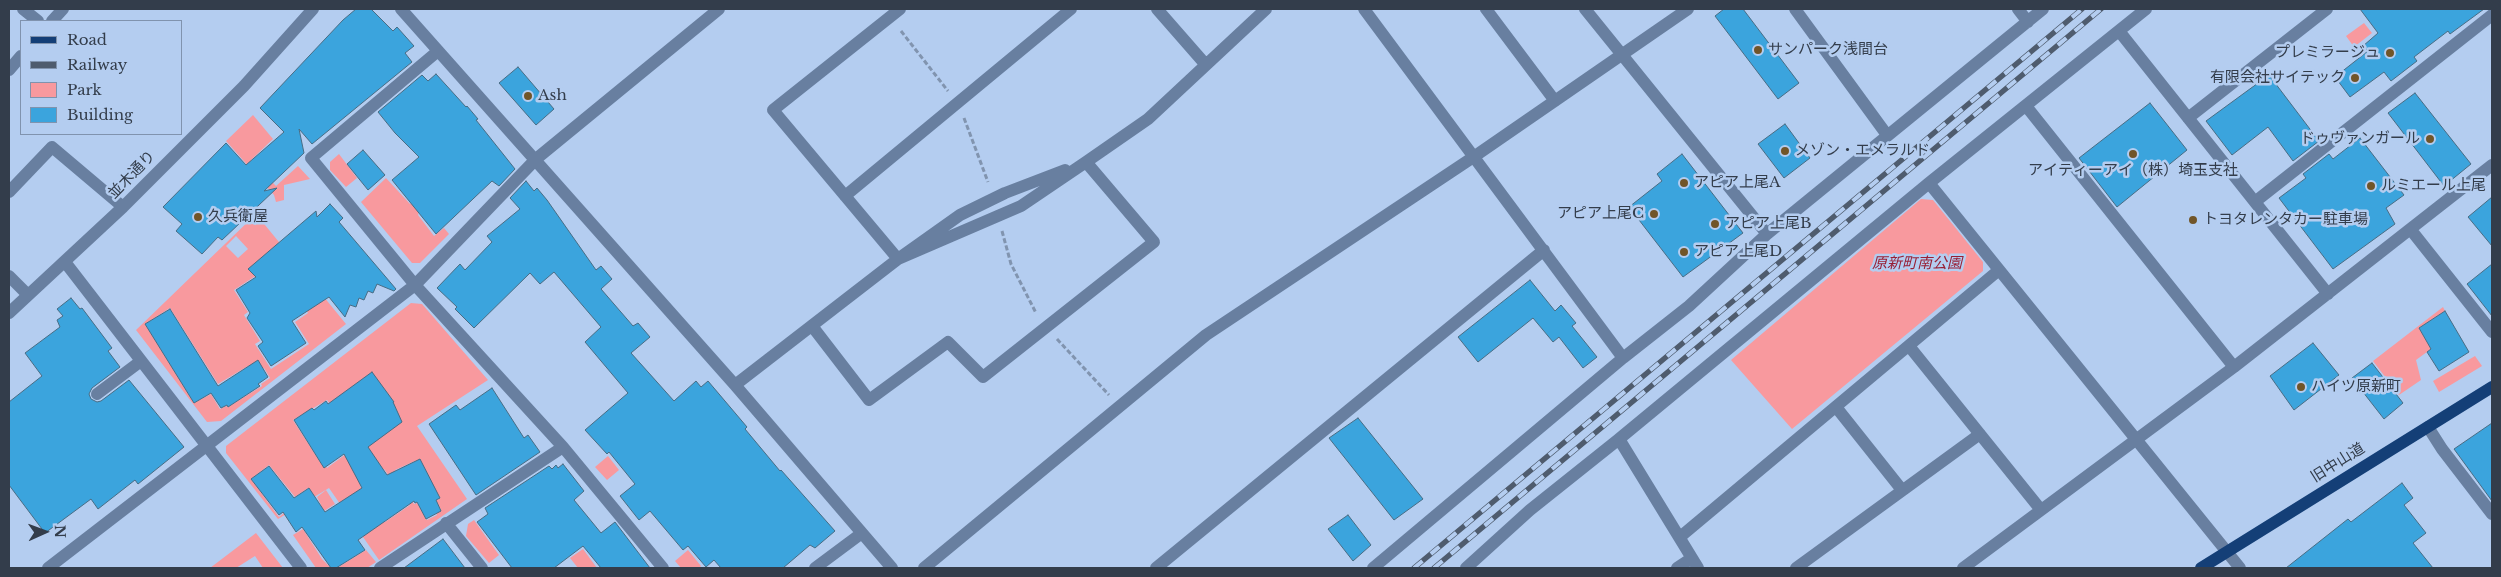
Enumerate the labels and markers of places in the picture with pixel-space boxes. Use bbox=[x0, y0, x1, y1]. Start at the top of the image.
place label: サンパーク浅間台 bbox=[1768, 41, 1888, 59]
marker: サンパーク浅間台 bbox=[1752, 44, 1764, 56]
place label: プレミラージュ bbox=[2275, 44, 2380, 62]
marker: プレミラージュ bbox=[2384, 47, 2396, 59]
place label: 有限会社サイテック bbox=[2210, 69, 2345, 87]
marker: 有限会社サイテック bbox=[2349, 72, 2361, 84]
place label: Ash bbox=[538, 87, 567, 105]
marker: Ash bbox=[522, 90, 534, 102]
place label: ドゥヴァンガール bbox=[2300, 130, 2420, 148]
marker: ドゥヴァンガール bbox=[2424, 133, 2436, 145]
place label: メゾン・エメラルド bbox=[1795, 142, 1930, 160]
marker: メゾン・エメラルド bbox=[1779, 145, 1791, 157]
marker: アイティーアイ（株）埼玉支社 bbox=[2127, 148, 2139, 160]
place label: アイティーアイ（株）埼玉支社 bbox=[2028, 162, 2238, 180]
place label: アピア上尾A bbox=[1694, 174, 1781, 192]
marker: アピア上尾A bbox=[1678, 177, 1690, 189]
place label: ルミエール上尾 bbox=[2381, 177, 2486, 195]
marker: ルミエール上尾 bbox=[2365, 180, 2377, 192]
place label: アピア上尾C bbox=[1557, 205, 1644, 223]
place label: 久兵衛屋 bbox=[208, 208, 268, 226]
marker: アピア上尾C bbox=[1648, 208, 1660, 220]
marker: 久兵衛屋 bbox=[192, 211, 204, 223]
place label: トヨタレンタカー駐車場 bbox=[2203, 211, 2368, 229]
marker: トヨタレンタカー駐車場 bbox=[2187, 214, 2199, 226]
place label: アピア上尾B bbox=[1725, 215, 1812, 233]
marker: アピア上尾B bbox=[1709, 218, 1721, 230]
place label: アピア上尾D bbox=[1694, 243, 1782, 261]
marker: アピア上尾D bbox=[1678, 246, 1690, 258]
place label: ハイツ原新町 bbox=[2311, 378, 2401, 396]
marker: ハイツ原新町 bbox=[2295, 381, 2307, 393]

